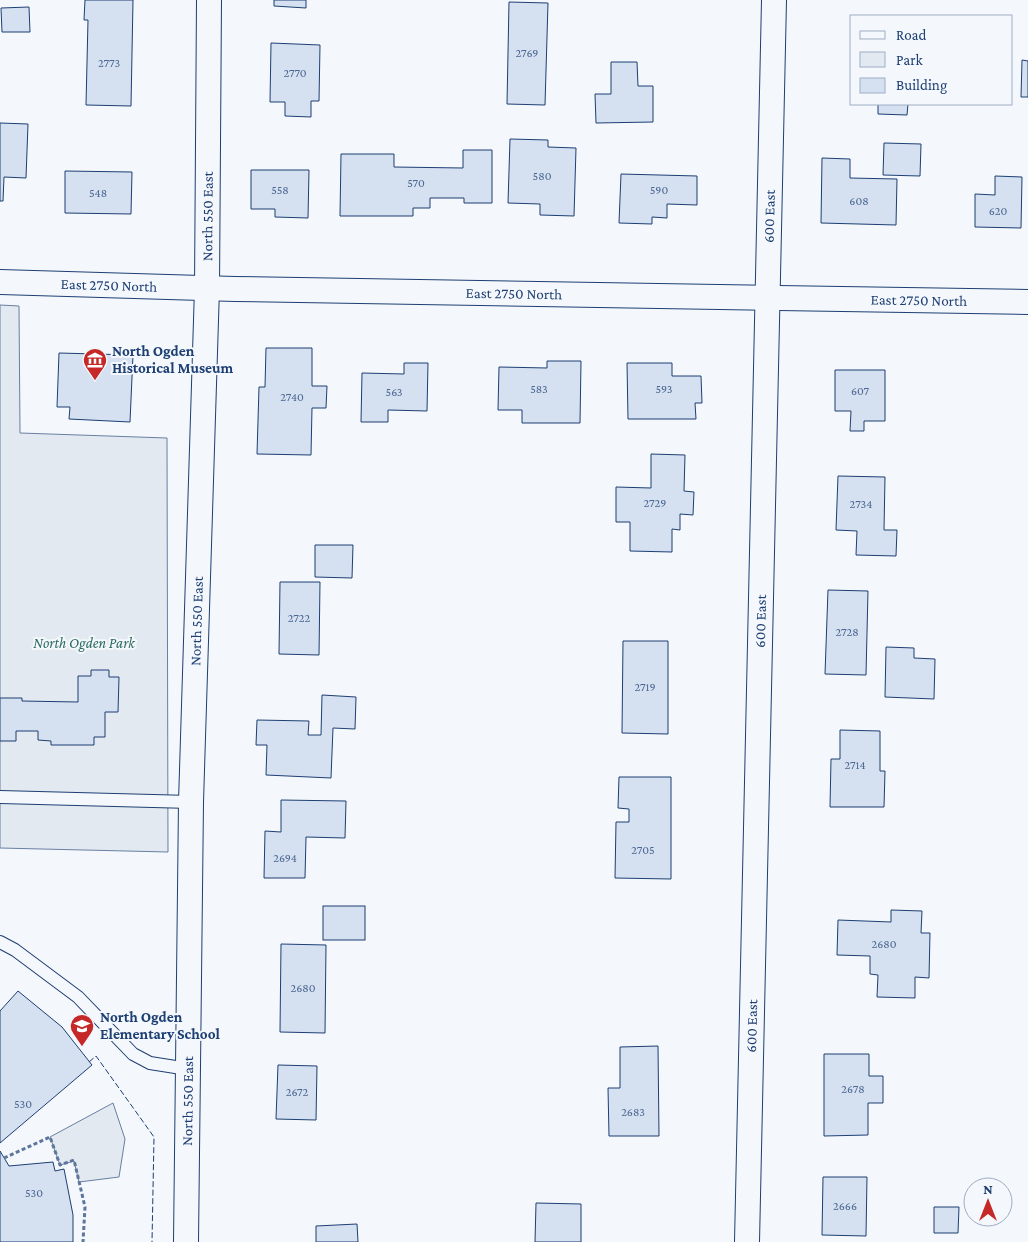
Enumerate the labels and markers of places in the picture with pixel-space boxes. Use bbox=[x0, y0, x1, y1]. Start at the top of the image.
place label: North Ogden Historical Museum bbox=[112, 343, 234, 376]
museum icon: North Ogden Historical Museum bbox=[82, 347, 108, 381]
place label: North Ogden Elementary School bbox=[100, 1009, 220, 1042]
school or university icon: North Ogden Elementary School bbox=[69, 1013, 95, 1047]

